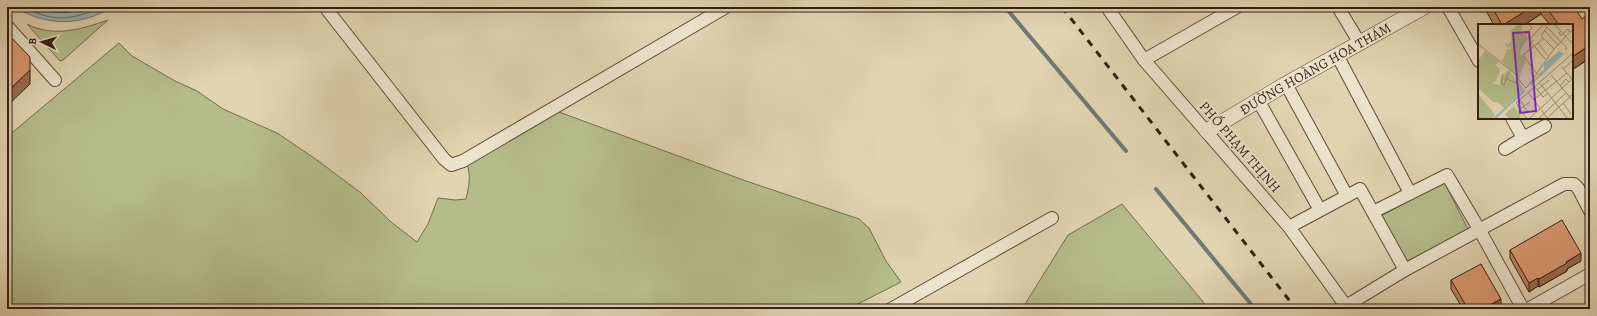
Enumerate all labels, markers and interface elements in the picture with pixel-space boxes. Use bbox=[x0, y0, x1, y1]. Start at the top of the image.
street label: ĐƯỜNG HOÀNG HOA THÁM bbox=[1236, 18, 1394, 119]
north arrow bbox=[22, 22, 62, 62]
inset map bbox=[1478, 24, 1573, 119]
text: B bbox=[25, 37, 40, 45]
street label: PHỐ PHẠM THỊNH bbox=[1195, 97, 1286, 197]

